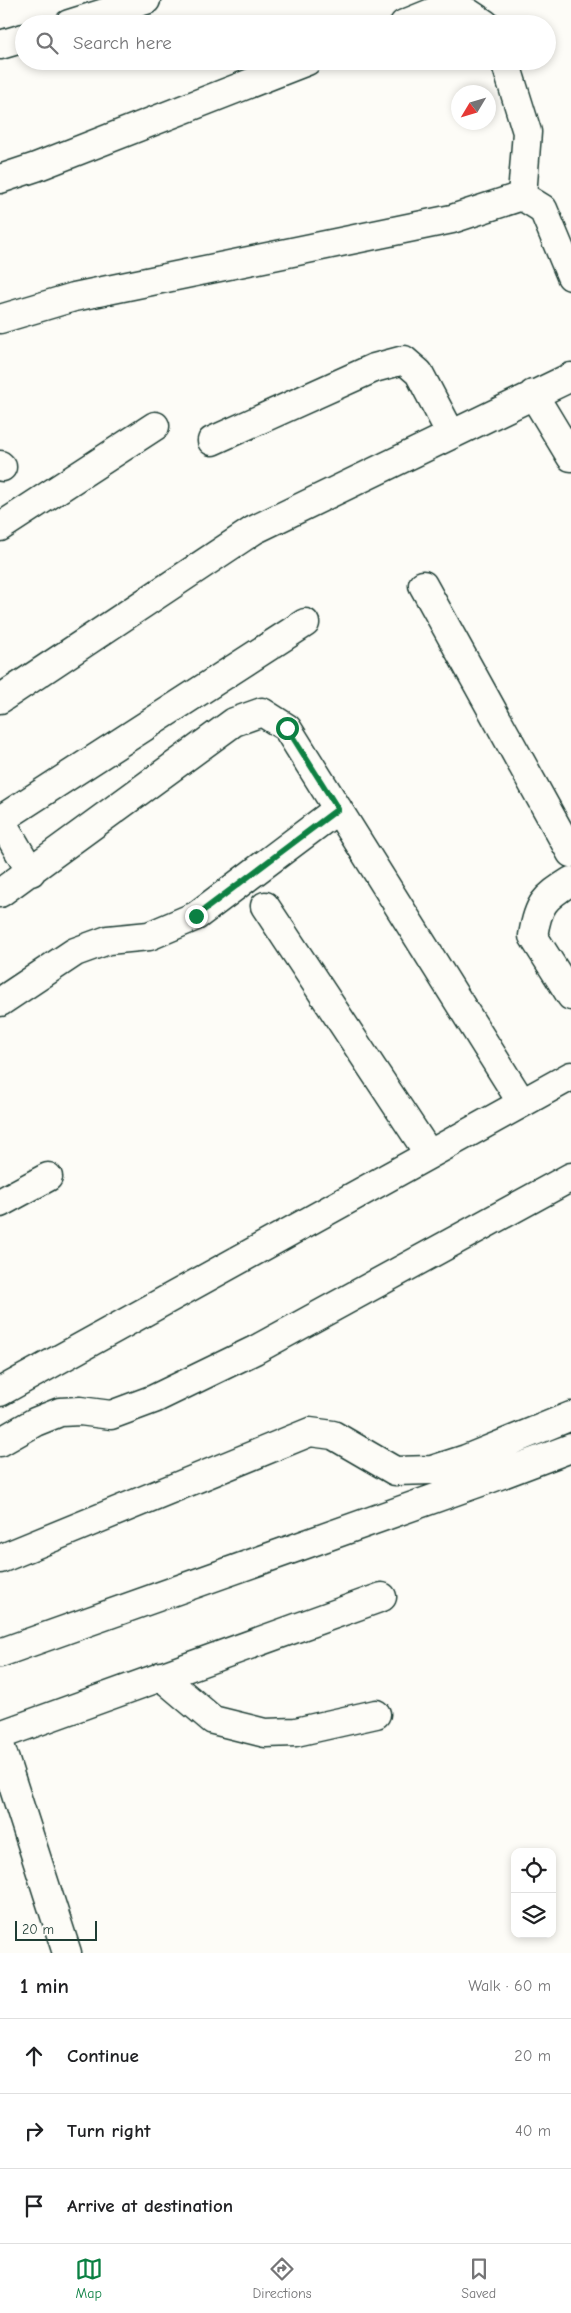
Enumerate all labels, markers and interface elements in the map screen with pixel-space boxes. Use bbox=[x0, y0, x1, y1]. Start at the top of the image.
search box bbox=[15, 15, 556, 70]
icon: search bbox=[33, 29, 61, 57]
text: Search here bbox=[73, 32, 172, 54]
north arrow bbox=[451, 85, 496, 130]
route start bbox=[276, 717, 299, 740]
route end bbox=[185, 905, 208, 928]
map controls bbox=[511, 1848, 556, 1938]
button: locate bbox=[511, 1848, 556, 1893]
button: layers bbox=[511, 1893, 556, 1938]
scale bar bbox=[15, 1918, 98, 1941]
text: 20 m bbox=[22, 1921, 54, 1938]
text: 1 min bbox=[20, 1974, 69, 1998]
text: Walk · 60 m bbox=[468, 1977, 551, 1995]
icon: ahead bbox=[20, 2042, 48, 2070]
text: Continue bbox=[67, 2045, 139, 2067]
text: 20 m bbox=[514, 2047, 551, 2065]
icon: right bbox=[20, 2117, 48, 2145]
text: Turn right bbox=[67, 2120, 151, 2142]
text: 40 m bbox=[515, 2122, 551, 2140]
icon: arrive bbox=[20, 2192, 48, 2220]
text: Arrive at destination bbox=[67, 2195, 233, 2217]
tab: Map bbox=[75, 2255, 103, 2302]
tab: Directions bbox=[252, 2255, 312, 2302]
tab: Saved bbox=[461, 2255, 496, 2302]

